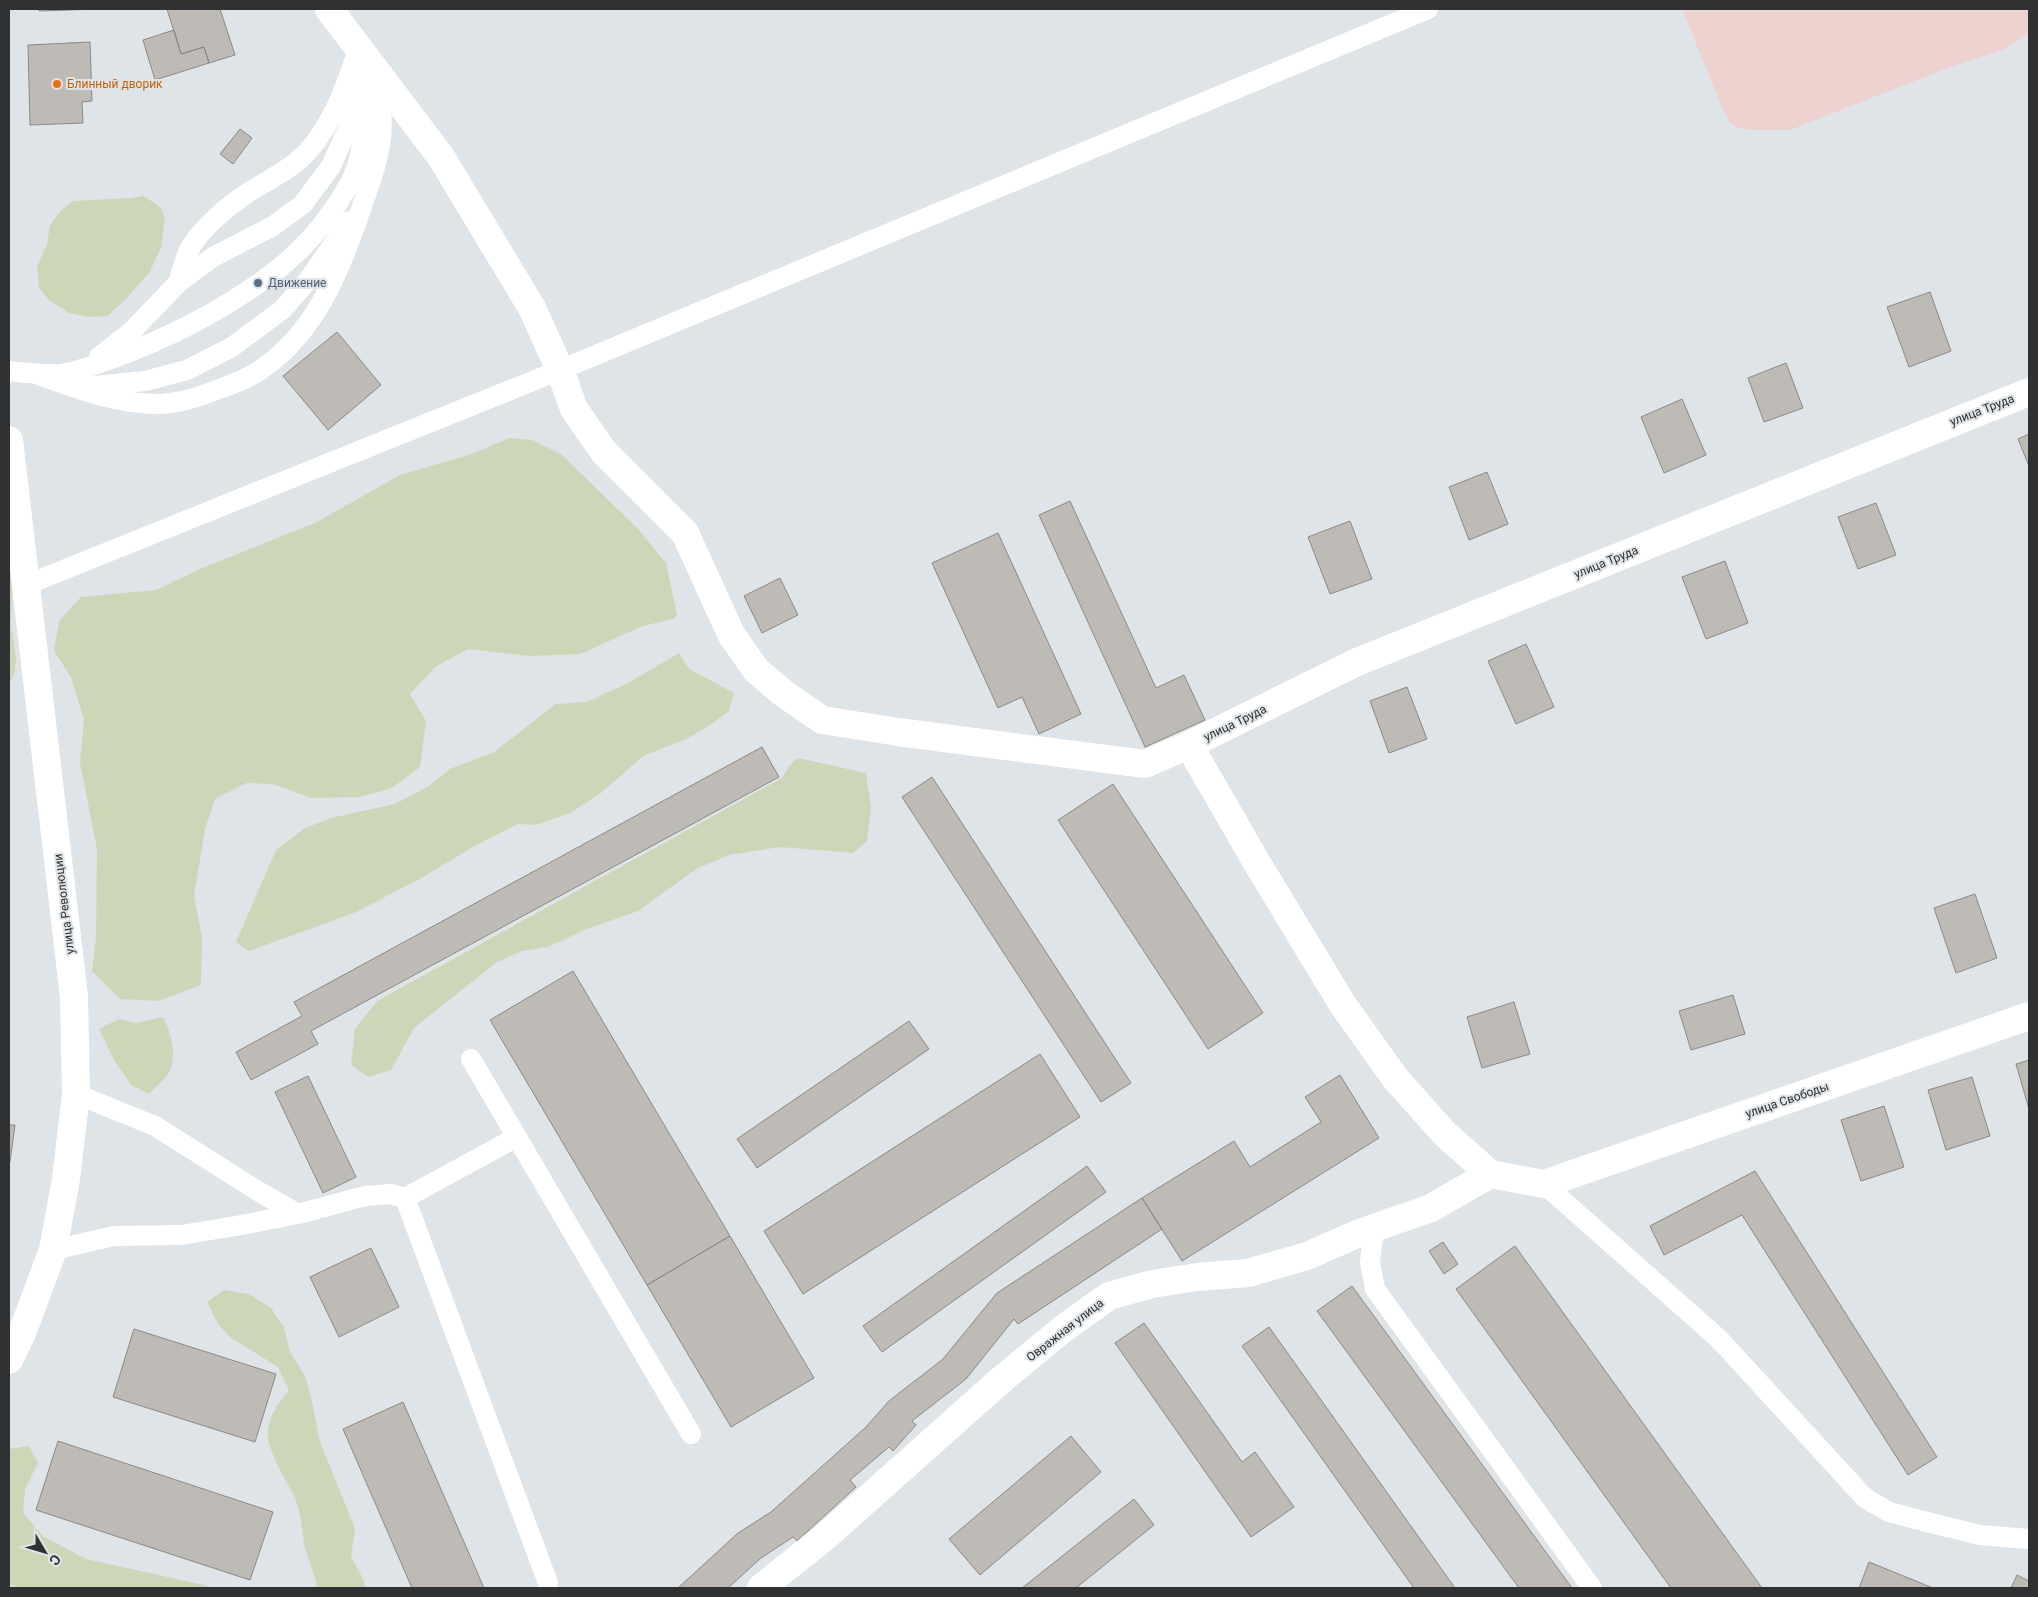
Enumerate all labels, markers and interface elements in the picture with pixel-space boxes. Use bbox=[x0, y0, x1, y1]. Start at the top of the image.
place label: Блинный дворик bbox=[67, 77, 163, 91]
marker: Блинный дворик bbox=[51, 78, 63, 90]
place label: Движение bbox=[268, 276, 326, 290]
marker: Движение bbox=[252, 277, 264, 289]
street label: улица Труда bbox=[1948, 391, 2016, 429]
street label: улица Труда bbox=[1572, 543, 1640, 581]
street label: улица Труда bbox=[1201, 702, 1269, 744]
street label: улица Революции bbox=[51, 853, 77, 955]
street label: улица Свободы bbox=[1744, 1079, 1830, 1121]
street label: Овражная улица bbox=[1024, 1296, 1106, 1364]
north arrow bbox=[20, 1527, 70, 1577]
text: С bbox=[46, 1551, 64, 1569]

